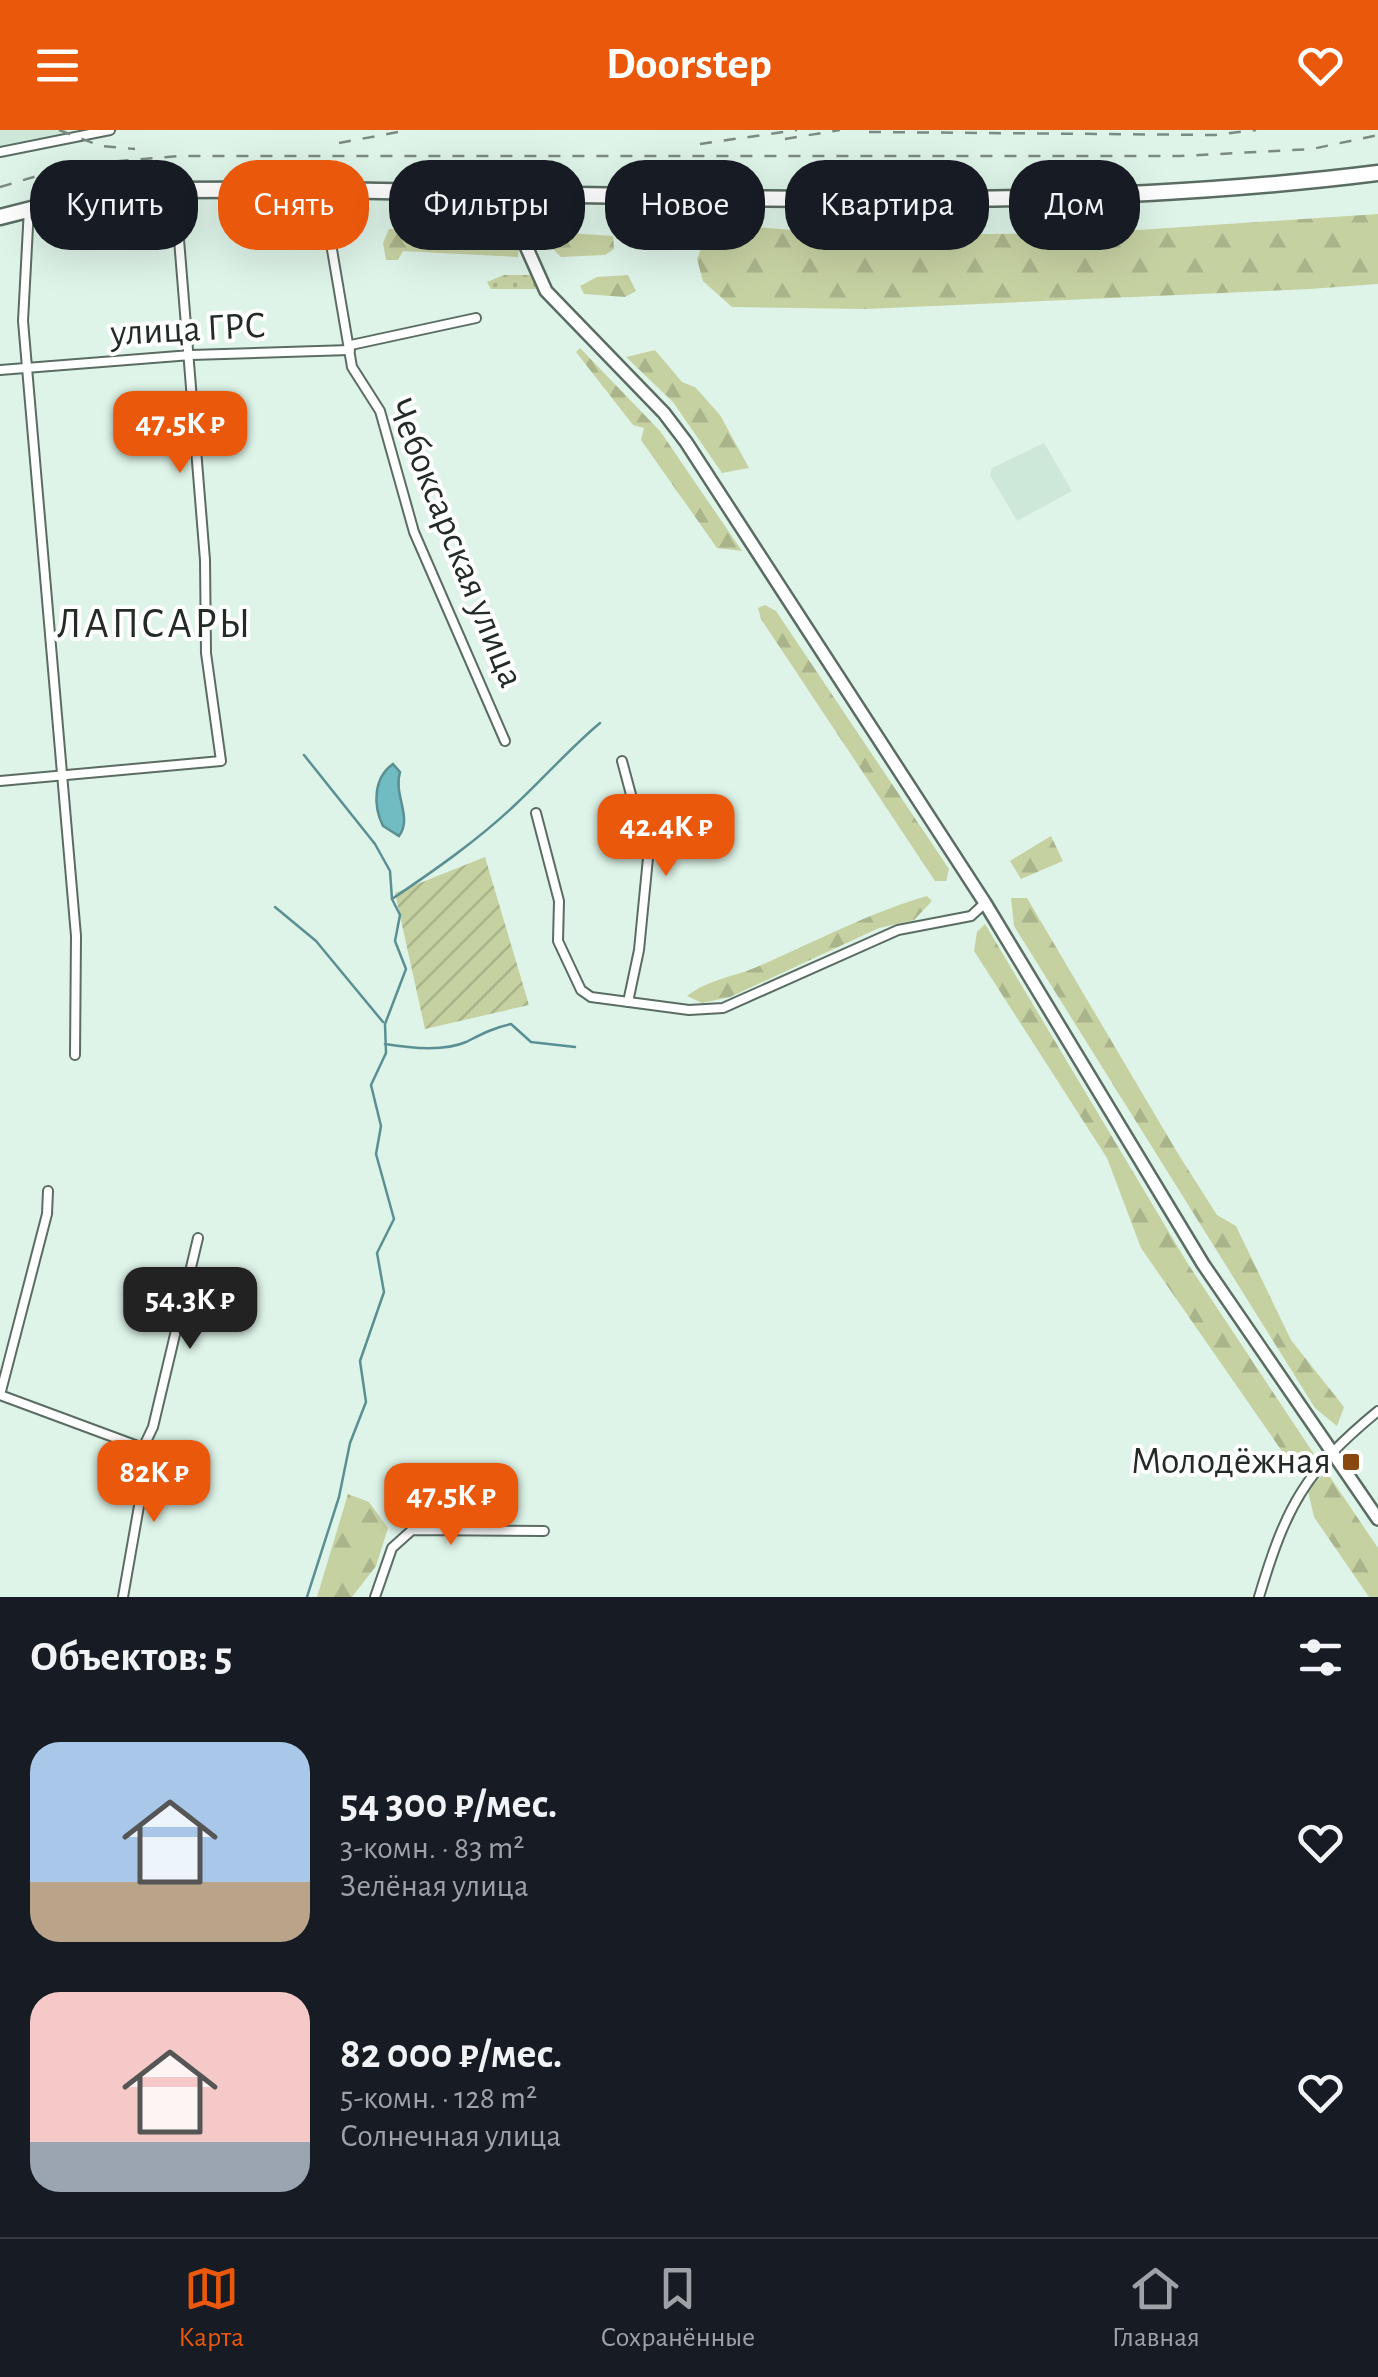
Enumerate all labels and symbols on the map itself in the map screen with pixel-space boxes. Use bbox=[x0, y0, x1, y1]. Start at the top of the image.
street label: улица ГРС bbox=[108, 307, 267, 353]
pin: 47.5K ₽ bbox=[88, 391, 272, 476]
street label: Чебоксарская улица bbox=[380, 393, 530, 693]
district label: ЛАПСАРЫ bbox=[57, 603, 253, 645]
pin: 42.4K ₽ bbox=[574, 794, 758, 879]
pin: 54.3K ₽ bbox=[98, 1267, 282, 1352]
pin: 82K ₽ bbox=[84, 1440, 224, 1525]
place label: Молодёжная bbox=[1131, 1443, 1331, 1481]
marker: Молодёжная bbox=[1340, 1451, 1362, 1473]
pin: 47.5K ₽ bbox=[359, 1463, 543, 1548]

